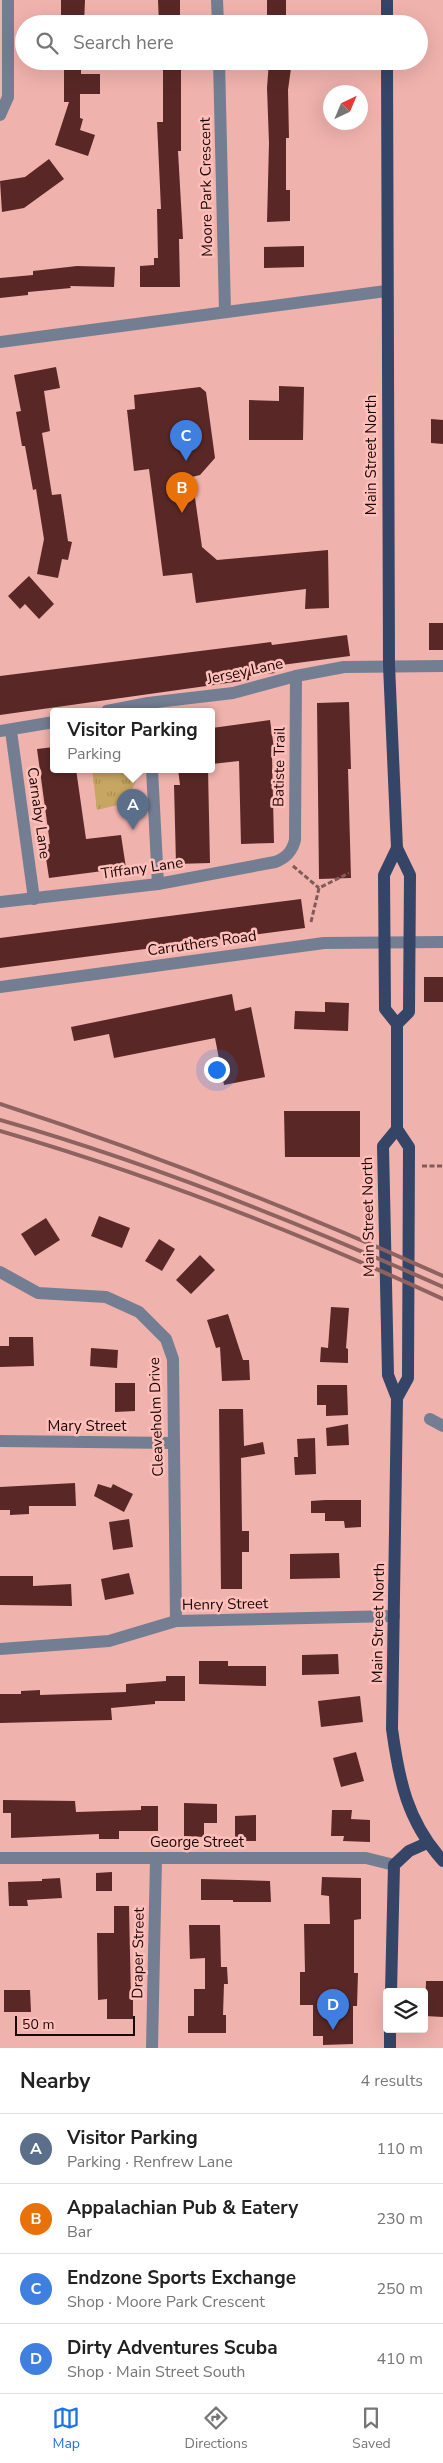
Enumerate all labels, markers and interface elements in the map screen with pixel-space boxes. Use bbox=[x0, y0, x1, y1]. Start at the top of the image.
search box bbox=[15, 15, 428, 70]
icon: search bbox=[33, 29, 61, 57]
text: Search here bbox=[73, 30, 174, 56]
north arrow bbox=[323, 85, 368, 130]
street label: Moore Park Crescent bbox=[195, 116, 217, 257]
street label: Main Street North bbox=[361, 395, 381, 515]
pin: C bbox=[170, 420, 202, 461]
pin: B bbox=[166, 472, 198, 513]
street label: Jersey Lane bbox=[204, 653, 285, 689]
popup bbox=[50, 708, 215, 773]
text: Visitor Parking bbox=[67, 717, 198, 743]
street label: Batiste Trail bbox=[268, 726, 290, 807]
text: Parking bbox=[67, 743, 121, 765]
street label: Carnaby Lane bbox=[23, 766, 55, 860]
pin: A bbox=[117, 789, 149, 830]
street label: Tiffany Lane bbox=[100, 852, 184, 884]
street label: Carruthers Road bbox=[146, 925, 258, 961]
your location bbox=[204, 1057, 230, 1083]
street label: Main Street North bbox=[357, 1157, 379, 1277]
street label: Cleaveholm Drive bbox=[144, 1357, 168, 1477]
street label: Mary Street bbox=[47, 1416, 127, 1436]
street label: Main Street North bbox=[367, 1563, 389, 1683]
street label: Henry Street bbox=[182, 1593, 269, 1615]
street label: George Street bbox=[150, 1832, 245, 1852]
street label: Draper Street bbox=[127, 1906, 149, 1999]
map controls bbox=[383, 1988, 428, 2033]
button: layers bbox=[383, 1988, 428, 2033]
pin: D bbox=[317, 1989, 349, 2030]
scale bar bbox=[15, 2013, 135, 2036]
text: 50 m bbox=[22, 2015, 54, 2034]
text: Nearby bbox=[20, 2067, 90, 2095]
text: 4 results bbox=[361, 2070, 423, 2092]
text: Visitor Parking bbox=[67, 2125, 198, 2151]
text: A bbox=[30, 2138, 42, 2160]
text: 110 m bbox=[376, 2138, 423, 2160]
text: Parking · Renfrew Lane bbox=[67, 2151, 233, 2173]
text: Appalachian Pub & Eatery bbox=[67, 2195, 298, 2221]
text: B bbox=[30, 2208, 42, 2230]
text: 230 m bbox=[376, 2208, 423, 2230]
text: Bar bbox=[67, 2221, 92, 2243]
text: Endzone Sports Exchange bbox=[67, 2265, 296, 2291]
text: C bbox=[31, 2278, 41, 2300]
text: 250 m bbox=[376, 2278, 423, 2300]
text: Shop · Moore Park Crescent bbox=[67, 2291, 265, 2313]
text: Dirty Adventures Scuba bbox=[67, 2335, 278, 2361]
text: D bbox=[30, 2348, 42, 2370]
text: 410 m bbox=[376, 2348, 423, 2370]
text: Shop · Main Street South bbox=[67, 2361, 245, 2383]
tab: Map bbox=[52, 2404, 80, 2453]
tab: Directions bbox=[185, 2404, 248, 2453]
tab: Saved bbox=[352, 2404, 391, 2453]

